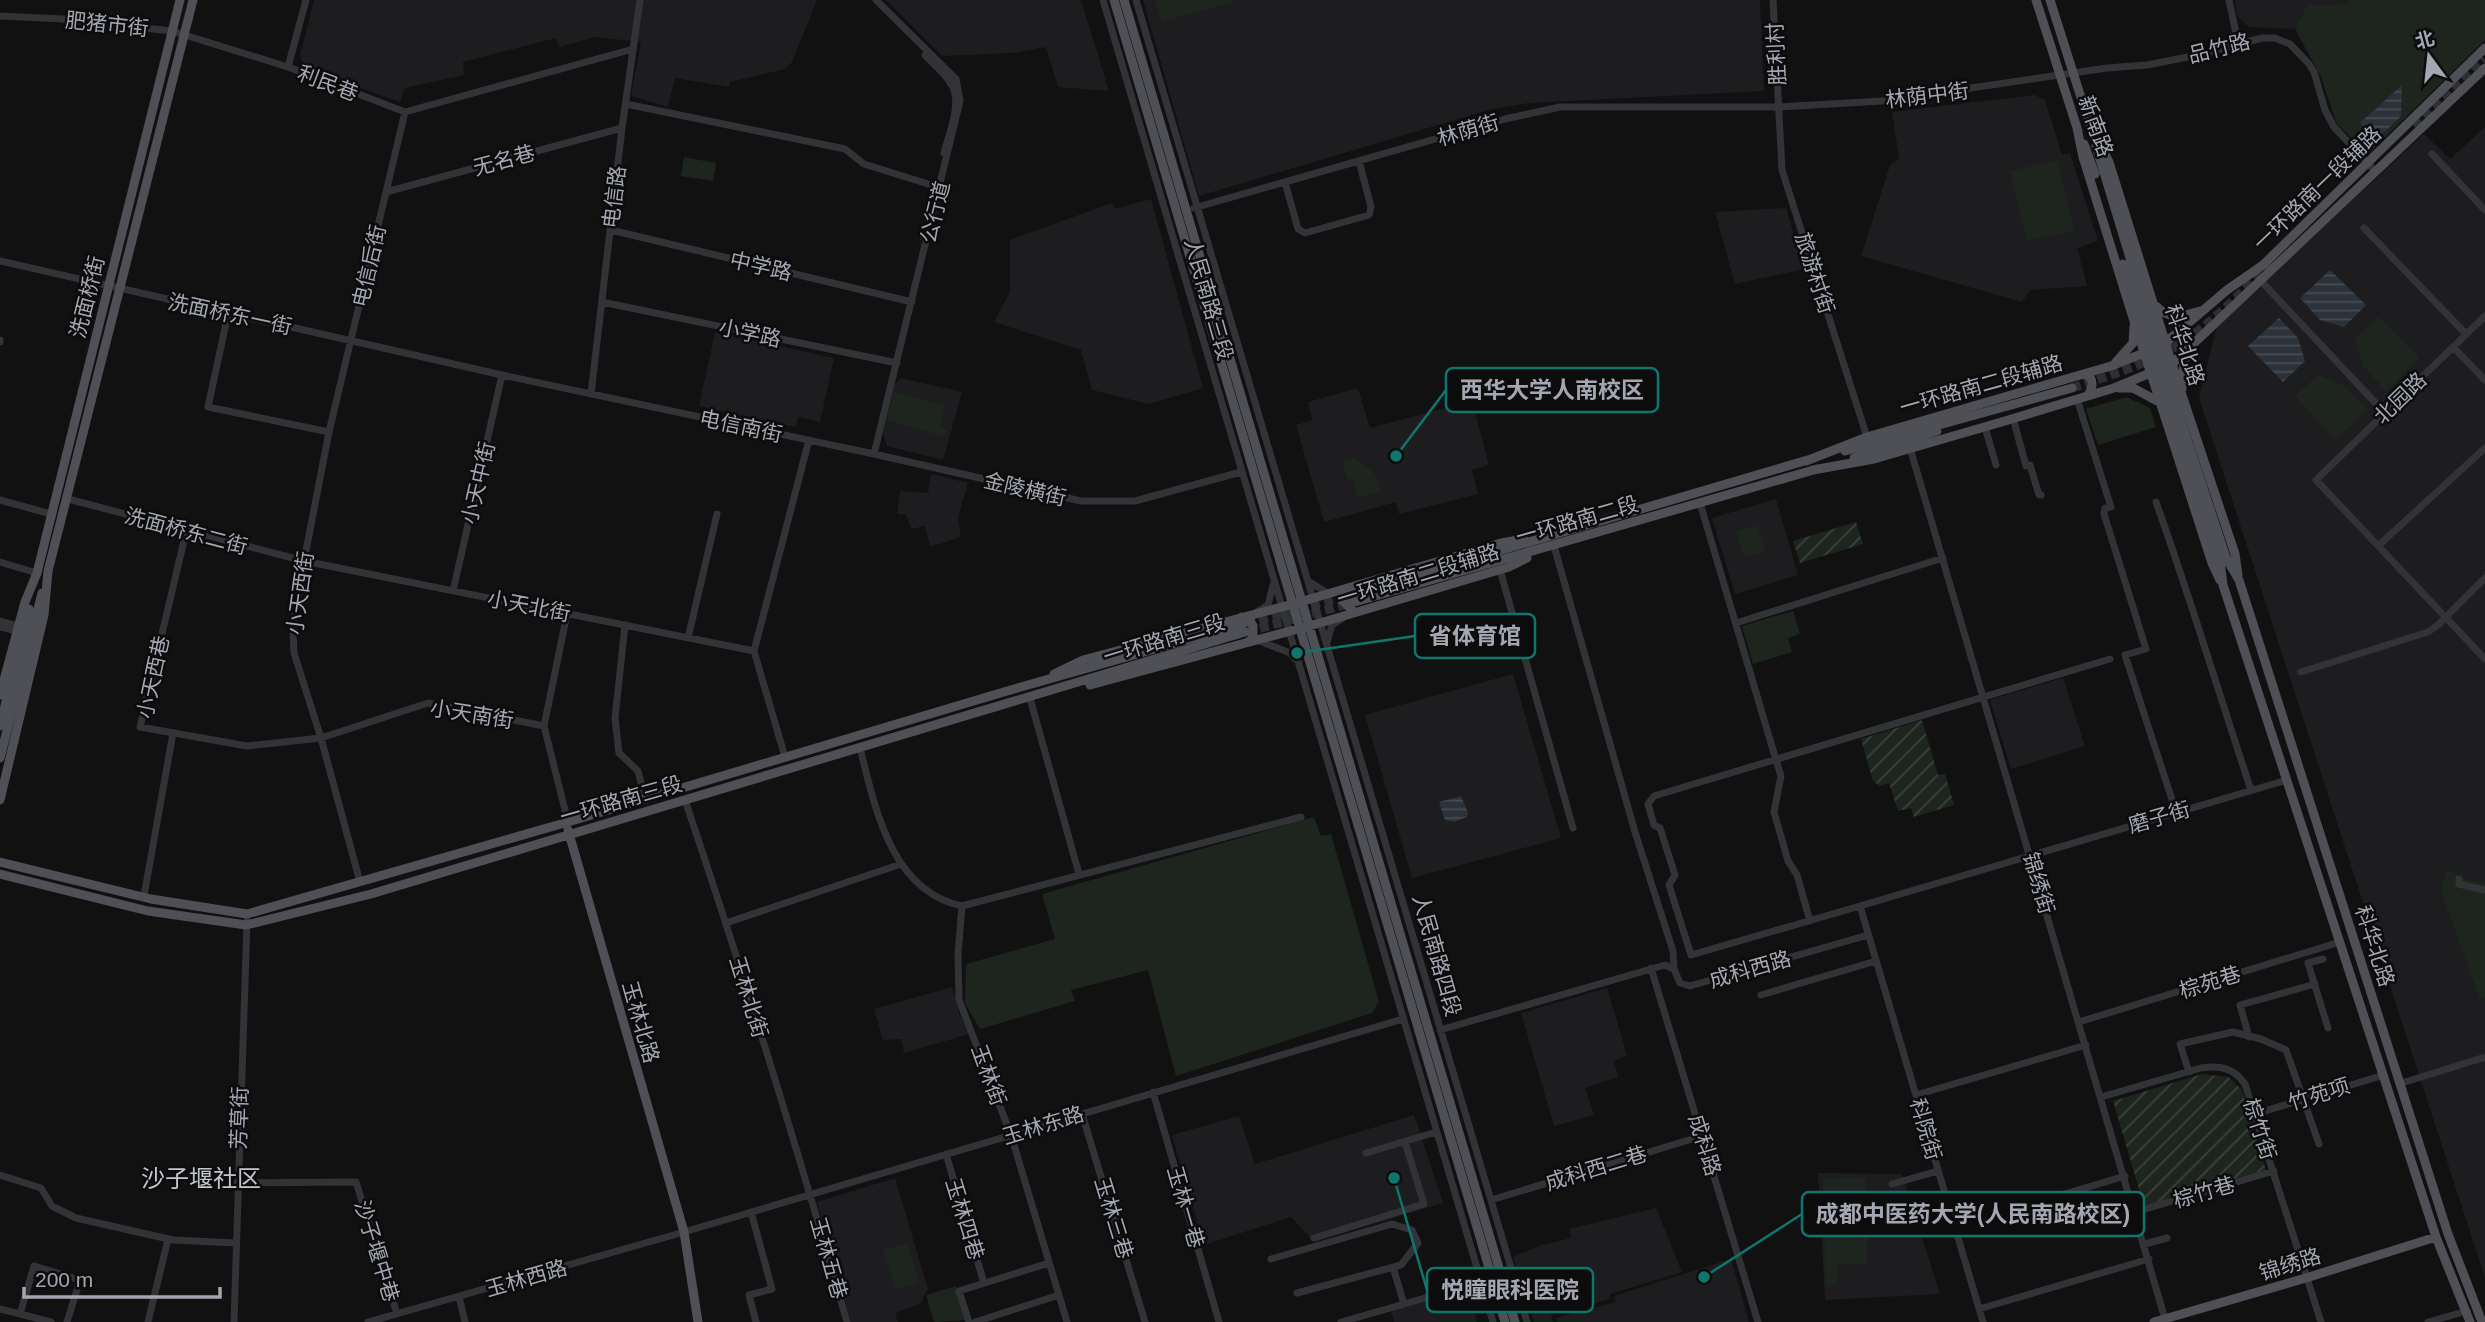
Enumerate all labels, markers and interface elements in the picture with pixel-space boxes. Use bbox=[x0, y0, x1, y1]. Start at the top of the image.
street label: 肥猪市街 bbox=[64, 8, 150, 40]
north arrow bbox=[2394, 21, 2464, 91]
street label: 胜利村 bbox=[1763, 22, 1789, 86]
text: 北 bbox=[2413, 27, 2437, 53]
street label: 品竹路 bbox=[2186, 29, 2252, 67]
street label: 利民巷 bbox=[294, 61, 362, 105]
street label: 林荫中街 bbox=[1884, 78, 1970, 112]
street label: 新南路 bbox=[2074, 92, 2118, 160]
street label: 林荫街 bbox=[1435, 110, 1501, 150]
street label: 一环路南一段辅路 bbox=[2249, 121, 2385, 255]
street label: 无名巷 bbox=[471, 141, 537, 179]
street label: 电信路 bbox=[599, 164, 629, 230]
street label: 公行道 bbox=[916, 179, 954, 245]
street label: 电信后街 bbox=[348, 222, 390, 310]
street label: 旅游村街 bbox=[1791, 230, 1839, 316]
street label: 人民南路三段 bbox=[1181, 235, 1237, 363]
street label: 中学路 bbox=[728, 248, 794, 284]
street label: 洗面桥街 bbox=[66, 253, 108, 341]
street label: 洗面桥东一街 bbox=[166, 290, 294, 338]
street label: 科华北路 bbox=[2161, 302, 2209, 388]
street label: 小学路 bbox=[717, 315, 783, 351]
street label: 一环路南二段辅路 bbox=[1897, 351, 2065, 419]
callout: 西华大学人南校区 bbox=[1446, 368, 1658, 412]
street label: 北园路 bbox=[2369, 368, 2431, 428]
text: 西华大学人南校区 bbox=[1460, 377, 1644, 403]
street label: 电信南街 bbox=[698, 406, 784, 446]
street label: 小天中街 bbox=[457, 439, 499, 527]
street label: 金陵横街 bbox=[981, 468, 1069, 510]
street label: 一环路南二段 bbox=[1513, 492, 1641, 548]
street label: 洗面桥东二街 bbox=[122, 504, 250, 558]
street label: 一环路南二段辅路 bbox=[1334, 539, 1502, 611]
street label: 小天西街 bbox=[283, 550, 317, 636]
street label: 小天北街 bbox=[486, 587, 572, 625]
street label: 一环路南三段 bbox=[1100, 610, 1228, 668]
callout: 省体育馆 bbox=[1415, 614, 1535, 658]
text: 省体育馆 bbox=[1429, 623, 1521, 649]
street label: 小天西巷 bbox=[133, 634, 173, 720]
street label: 小天南街 bbox=[429, 696, 515, 732]
street label: 一环路南三段 bbox=[557, 772, 685, 828]
street label: 磨子街 bbox=[2126, 797, 2192, 837]
street label: 锦绣街 bbox=[2019, 850, 2059, 916]
street label: 人民南路四段 bbox=[1409, 891, 1465, 1019]
street label: 科华北路 bbox=[2351, 903, 2399, 989]
street label: 成科西路 bbox=[1706, 946, 1794, 992]
street label: 玉林北街 bbox=[726, 953, 772, 1041]
street label: 棕苑巷 bbox=[2177, 962, 2243, 1002]
street label: 玉林北路 bbox=[618, 978, 664, 1066]
street label: 玉林街 bbox=[967, 1041, 1011, 1109]
street label: 竹苑项 bbox=[2286, 1074, 2352, 1114]
street label: 芳草街 bbox=[226, 1086, 252, 1150]
street label: 棕竹街 bbox=[2239, 1095, 2281, 1163]
street label: 科院街 bbox=[1906, 1096, 1946, 1162]
street label: 玉林东路 bbox=[999, 1102, 1087, 1148]
street label: 成科路 bbox=[1685, 1112, 1725, 1178]
street label: 成科西二巷 bbox=[1542, 1142, 1650, 1194]
street label: 玉林一巷 bbox=[1163, 1163, 1209, 1251]
district label: 沙子堰社区 bbox=[141, 1165, 261, 1192]
street label: 棕竹巷 bbox=[2171, 1172, 2237, 1212]
street label: 玉林三巷 bbox=[1091, 1174, 1137, 1262]
street label: 玉林四巷 bbox=[942, 1175, 988, 1263]
callout: 成都中医药大学(人民南路校区) bbox=[1802, 1192, 2144, 1236]
street label: 沙子堰中巷 bbox=[351, 1197, 403, 1305]
text: 成都中医药大学(人民南路校区) bbox=[1816, 1201, 2130, 1227]
street label: 玉林五巷 bbox=[806, 1214, 852, 1302]
street label: 锦绣路 bbox=[2257, 1244, 2323, 1284]
street label: 玉林西路 bbox=[482, 1255, 570, 1301]
scale bar bbox=[24, 1256, 220, 1300]
text: 200 m bbox=[35, 1268, 93, 1291]
callout: 悦瞳眼科医院 bbox=[1427, 1268, 1593, 1312]
text: 悦瞳眼科医院 bbox=[1441, 1277, 1579, 1303]

